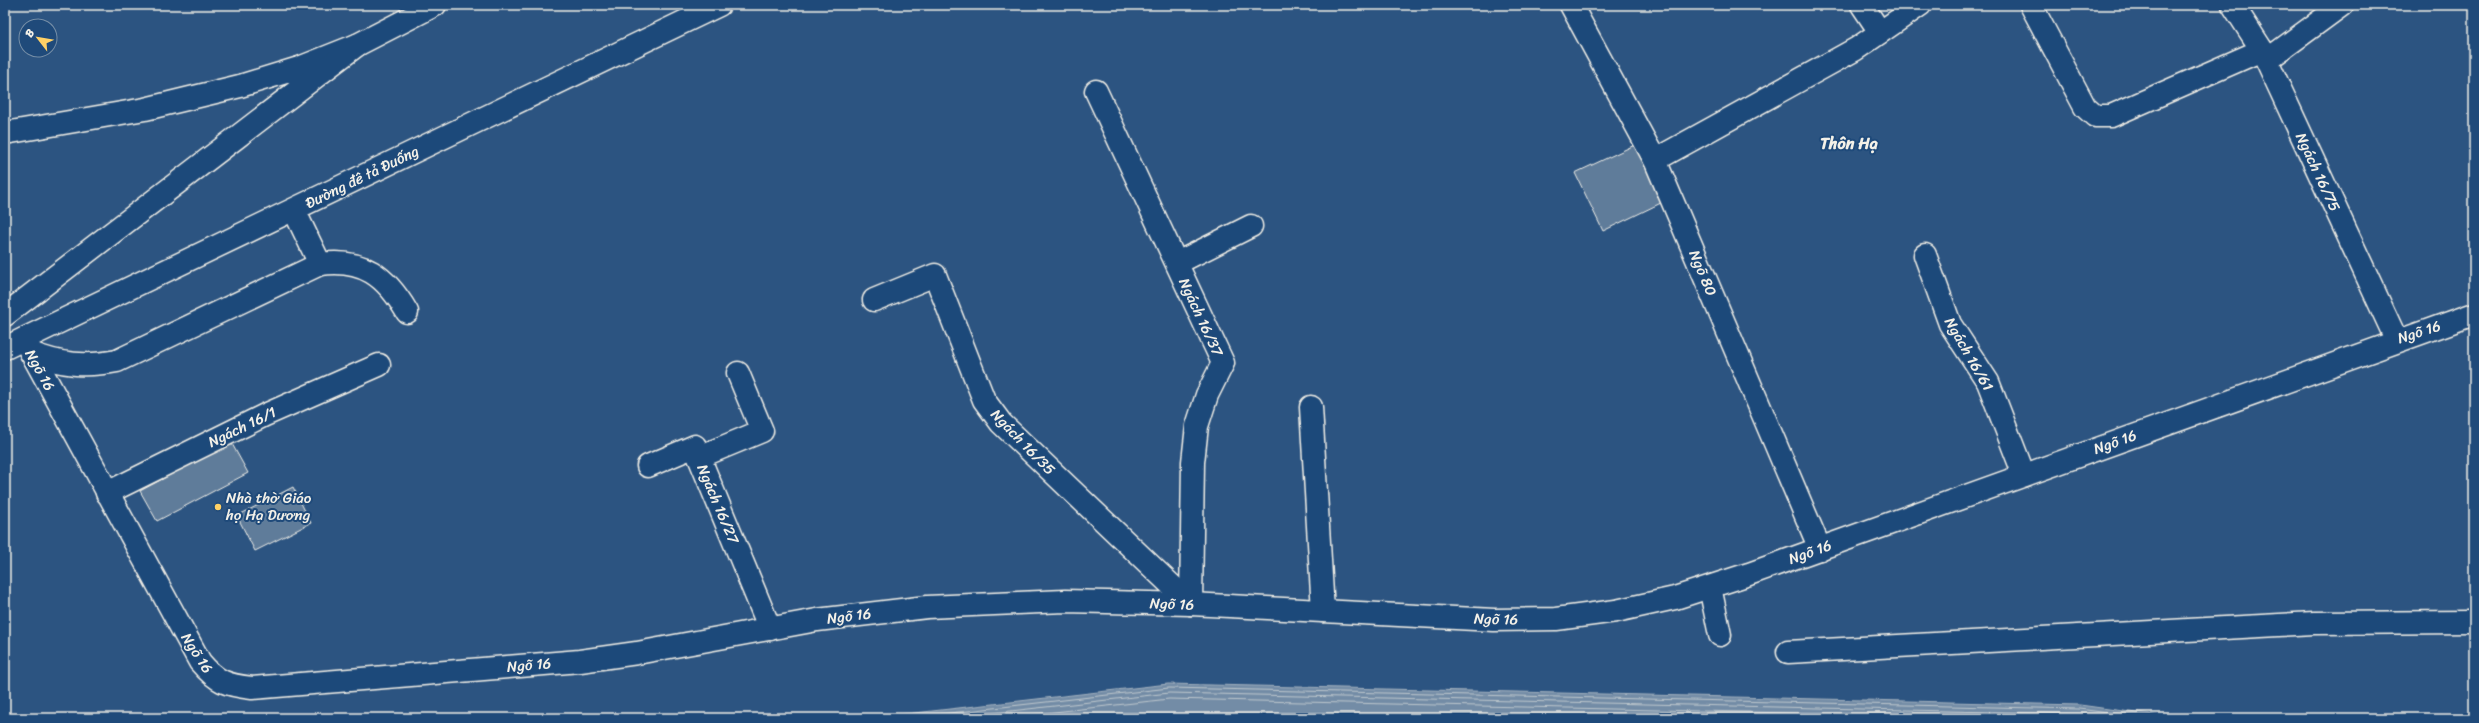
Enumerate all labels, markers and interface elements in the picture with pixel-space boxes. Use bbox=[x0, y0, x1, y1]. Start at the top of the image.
north arrow bbox=[18, 18, 58, 58]
text: B bbox=[20, 25, 40, 41]
street label: Ngách 16/75 bbox=[2288, 128, 2348, 216]
district label: Thôn Hạ bbox=[1820, 129, 1878, 158]
street label: Đường đê tả Đuống bbox=[301, 138, 424, 216]
street label: Ngõ 80 bbox=[1682, 246, 1724, 300]
street label: Ngách 16/37 bbox=[1171, 273, 1231, 362]
street label: Ngách 16/61 bbox=[1937, 312, 2001, 396]
street label: Ngõ 16 bbox=[2394, 313, 2444, 351]
street label: Ngõ 16 bbox=[18, 344, 62, 396]
street label: Ngách 16/1 bbox=[203, 399, 281, 455]
street label: Ngách 16/35 bbox=[984, 403, 1062, 481]
street label: Ngõ 16 bbox=[2090, 422, 2140, 462]
street label: Ngách 16/27 bbox=[690, 460, 747, 549]
place label: Nhà thờ Giáo họ Hạ Dương bbox=[225, 485, 312, 528]
marker: Nhà thờ Giáo họ Hạ Dương bbox=[213, 502, 223, 512]
street label: Ngõ 16 bbox=[1785, 532, 1835, 572]
street label: Ngõ 16 bbox=[1149, 590, 1195, 618]
street label: Ngõ 16 bbox=[825, 600, 873, 632]
street label: Ngõ 16 bbox=[1474, 606, 1518, 632]
street label: Ngõ 16 bbox=[174, 627, 220, 679]
street label: Ngõ 16 bbox=[506, 650, 552, 680]

